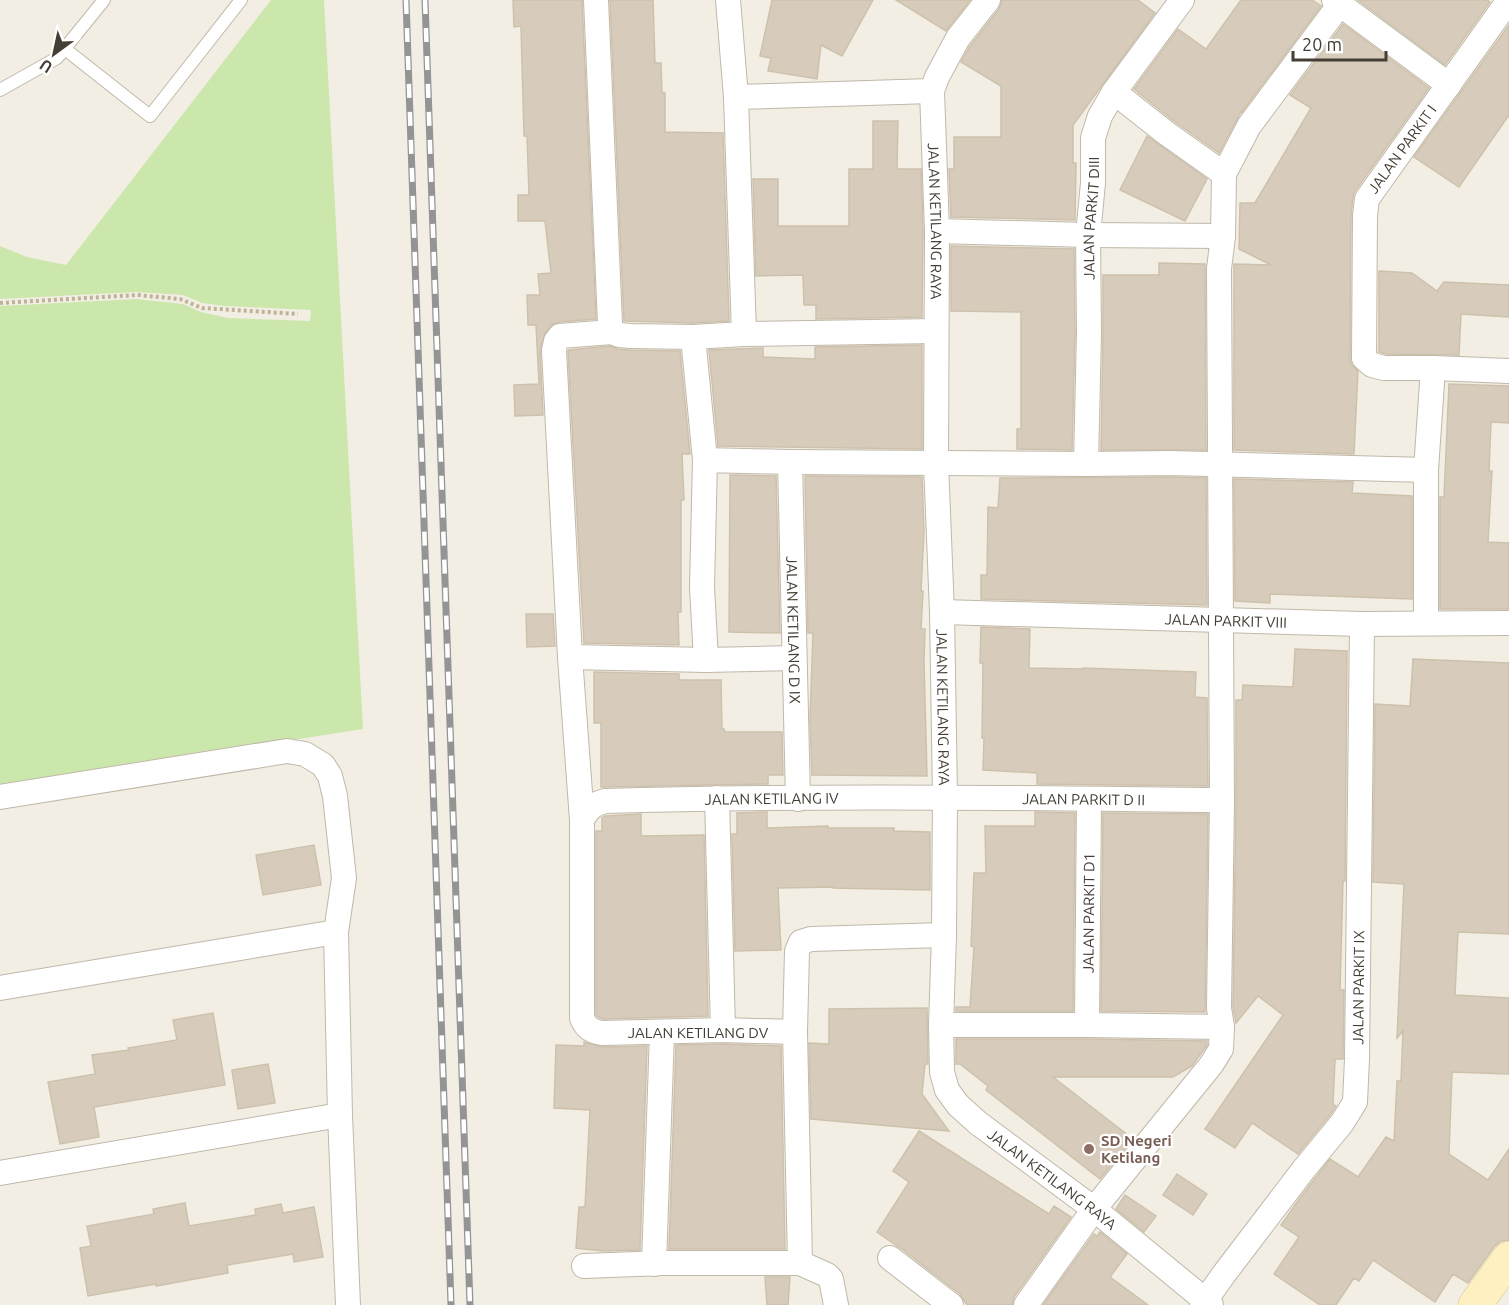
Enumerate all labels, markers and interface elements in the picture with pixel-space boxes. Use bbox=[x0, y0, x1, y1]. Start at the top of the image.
north arrow bbox=[24, 24, 84, 84]
scale bar bbox=[1293, 24, 1386, 62]
text: 20 m bbox=[1302, 34, 1342, 54]
text: U bbox=[36, 56, 55, 77]
street label: JALAN PARKIT I bbox=[1364, 101, 1440, 197]
street label: JALAN KETILANG RAYA bbox=[925, 143, 946, 300]
street label: JALAN PARKIT DIII bbox=[1079, 157, 1102, 280]
street label: JALAN KETILANG D IX bbox=[784, 556, 804, 704]
street label: JALAN PARKIT VIII bbox=[1164, 610, 1287, 630]
street label: JALAN KETILANG RAYA bbox=[934, 629, 953, 786]
street label: JALAN KETILANG IV bbox=[704, 789, 839, 807]
street label: JALAN PARKIT D II bbox=[1022, 790, 1145, 808]
street label: JALAN PARKIT D1 bbox=[1079, 853, 1097, 973]
street label: JALAN PARKIT IX bbox=[1349, 930, 1367, 1045]
street label: JALAN KETILANG DV bbox=[628, 1024, 769, 1041]
street label: JALAN KETILANG RAYA bbox=[985, 1125, 1120, 1233]
place label: SD Negeri Ketilang bbox=[1101, 1132, 1172, 1166]
marker: SD Negeri Ketilang bbox=[1082, 1142, 1096, 1156]

